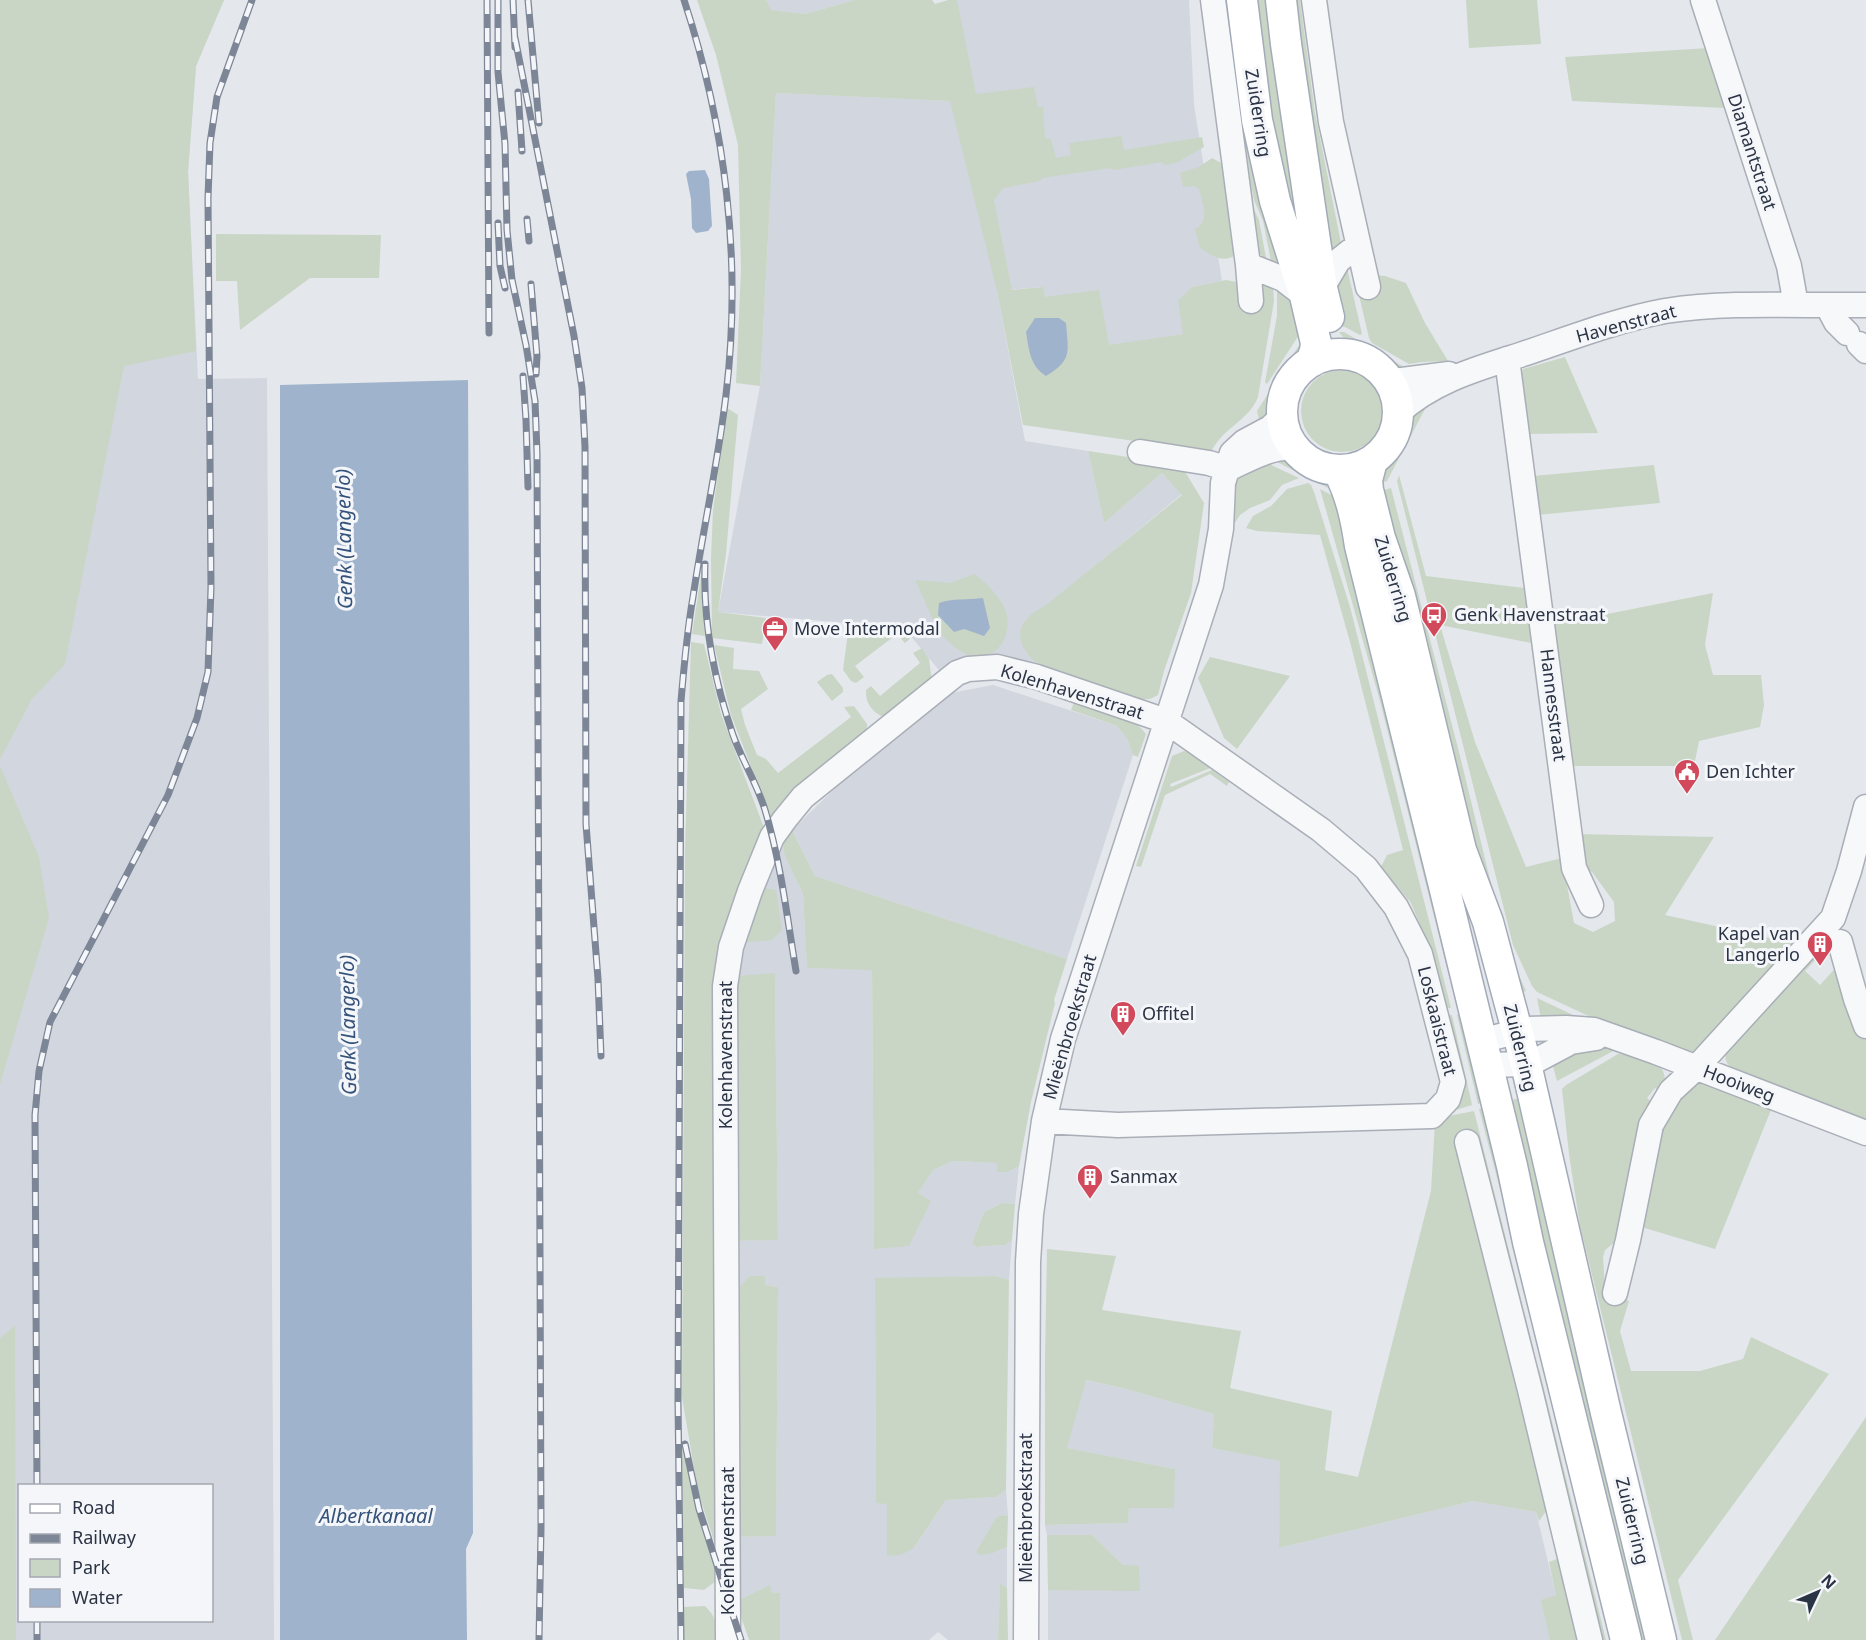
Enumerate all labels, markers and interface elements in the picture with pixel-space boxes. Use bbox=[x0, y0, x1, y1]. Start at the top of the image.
street label: Zuiderring bbox=[1240, 67, 1278, 159]
street label: Diamantstraat bbox=[1723, 90, 1783, 214]
street label: Havenstraat bbox=[1573, 298, 1679, 348]
water label: Genk (Langerlo) bbox=[329, 469, 358, 609]
street label: Zuiderring bbox=[1369, 533, 1418, 625]
bus stop icon: Genk Havenstraat bbox=[1419, 600, 1449, 638]
place label: Genk Havenstraat bbox=[1454, 602, 1606, 626]
office icon: Move Intermodal bbox=[760, 614, 790, 652]
place label: Move Intermodal bbox=[794, 616, 940, 640]
street label: Hannesstraat bbox=[1535, 647, 1573, 763]
street label: Kolenhavenstraat bbox=[998, 658, 1147, 724]
public building icon: Den Ichter bbox=[1672, 757, 1702, 795]
place label: Den Ichter bbox=[1706, 759, 1796, 783]
place label: Kapel van Langerlo bbox=[1718, 921, 1800, 966]
building icon: Kapel van Langerlo bbox=[1805, 929, 1835, 967]
street label: Mieënbroekstraat bbox=[1037, 951, 1101, 1102]
water label: Genk (Langerlo) bbox=[333, 955, 362, 1095]
street label: Loskaaistraat bbox=[1413, 963, 1463, 1079]
street label: Kolenhavenstraat bbox=[713, 980, 737, 1129]
building icon: Offitel bbox=[1108, 999, 1138, 1037]
place label: Offitel bbox=[1142, 1001, 1194, 1025]
street label: Zuiderring bbox=[1499, 1002, 1543, 1094]
street label: Hooiweg bbox=[1700, 1058, 1779, 1108]
building icon: Sanmax bbox=[1075, 1162, 1105, 1200]
place label: Sanmax bbox=[1110, 1164, 1178, 1188]
street label: Mieënbroekstraat bbox=[1013, 1432, 1037, 1583]
street label: Kolenhavenstraat bbox=[715, 1466, 739, 1615]
street label: Zuiderring bbox=[1611, 1475, 1655, 1567]
legend bbox=[18, 1484, 213, 1622]
text: Road bbox=[72, 1495, 115, 1519]
water label: Albertkanaal bbox=[317, 1502, 433, 1529]
text: Railway bbox=[72, 1525, 137, 1549]
text: Park bbox=[72, 1555, 110, 1579]
north arrow bbox=[1788, 1562, 1848, 1622]
text: N bbox=[1816, 1569, 1841, 1594]
text: Water bbox=[72, 1585, 123, 1609]

